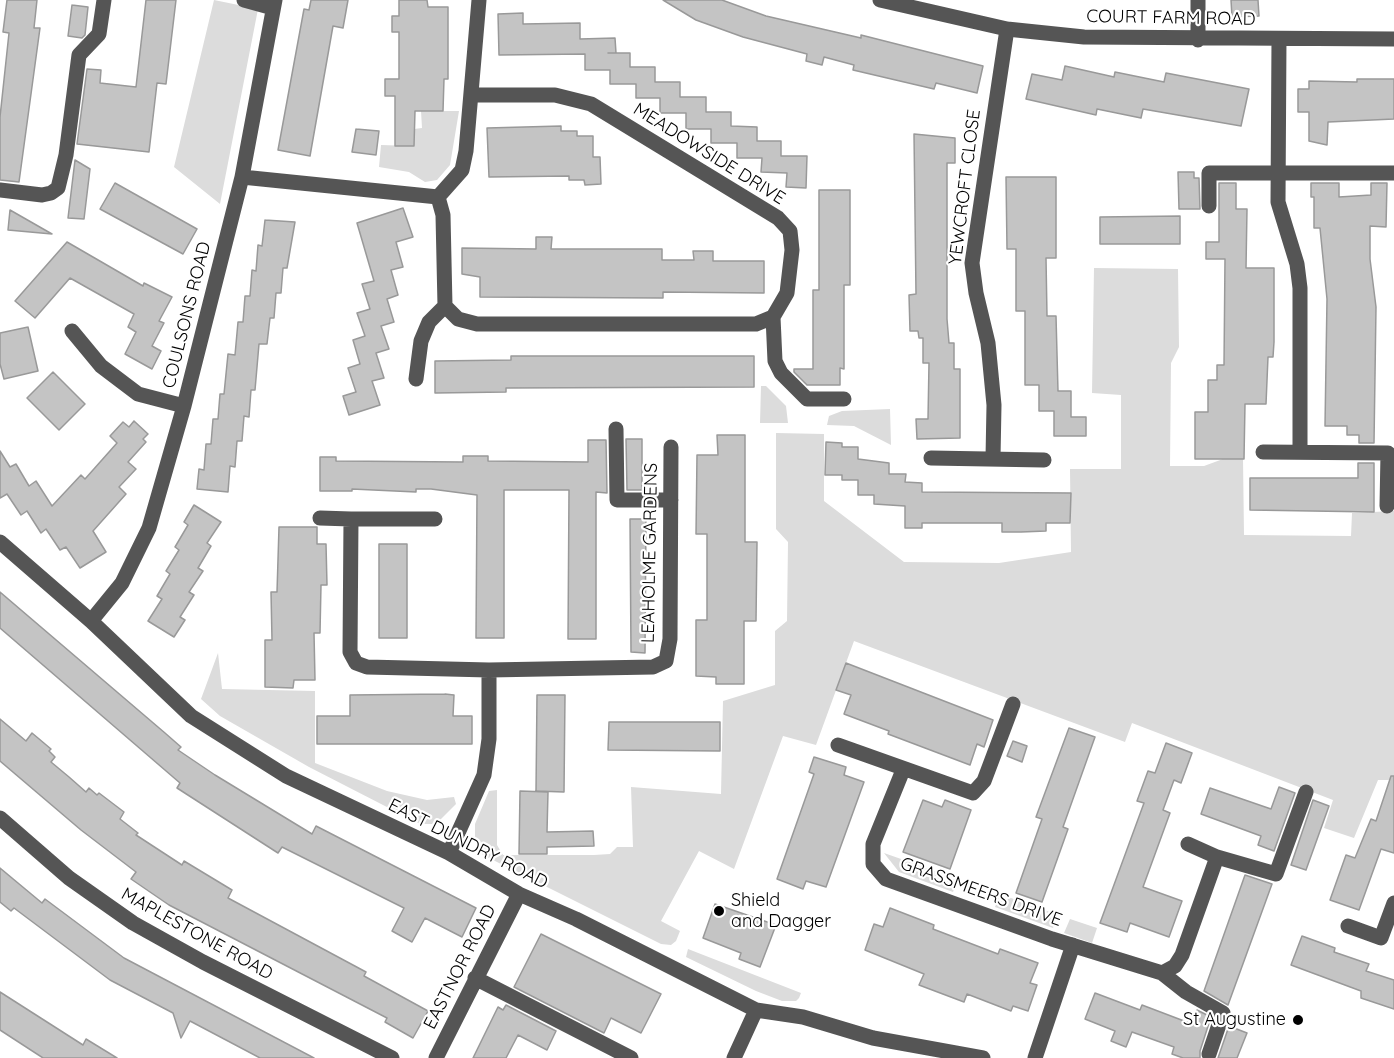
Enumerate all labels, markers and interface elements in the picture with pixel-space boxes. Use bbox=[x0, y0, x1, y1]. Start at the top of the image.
street label: COURT FARM ROAD bbox=[1086, 6, 1256, 30]
street label: MEADOWSIDE DRIVE bbox=[629, 98, 789, 210]
street label: YEWCROFT CLOSE bbox=[945, 108, 985, 266]
street label: COULSONS ROAD bbox=[158, 240, 216, 390]
street label: LEAHOLME GARDENS bbox=[638, 463, 662, 643]
street label: EAST DUNDRY ROAD bbox=[384, 794, 552, 894]
street label: GRASSMEERS DRIVE bbox=[897, 853, 1065, 931]
street label: MAPLESTONE ROAD bbox=[117, 883, 277, 985]
place label: Shield and Dagger bbox=[731, 890, 831, 932]
street label: EASTNOR ROAD bbox=[419, 901, 501, 1033]
marker: Shield and Dagger bbox=[712, 904, 726, 918]
place label: St Augustine bbox=[1183, 1009, 1286, 1031]
marker: St Augustine bbox=[1291, 1013, 1305, 1027]

